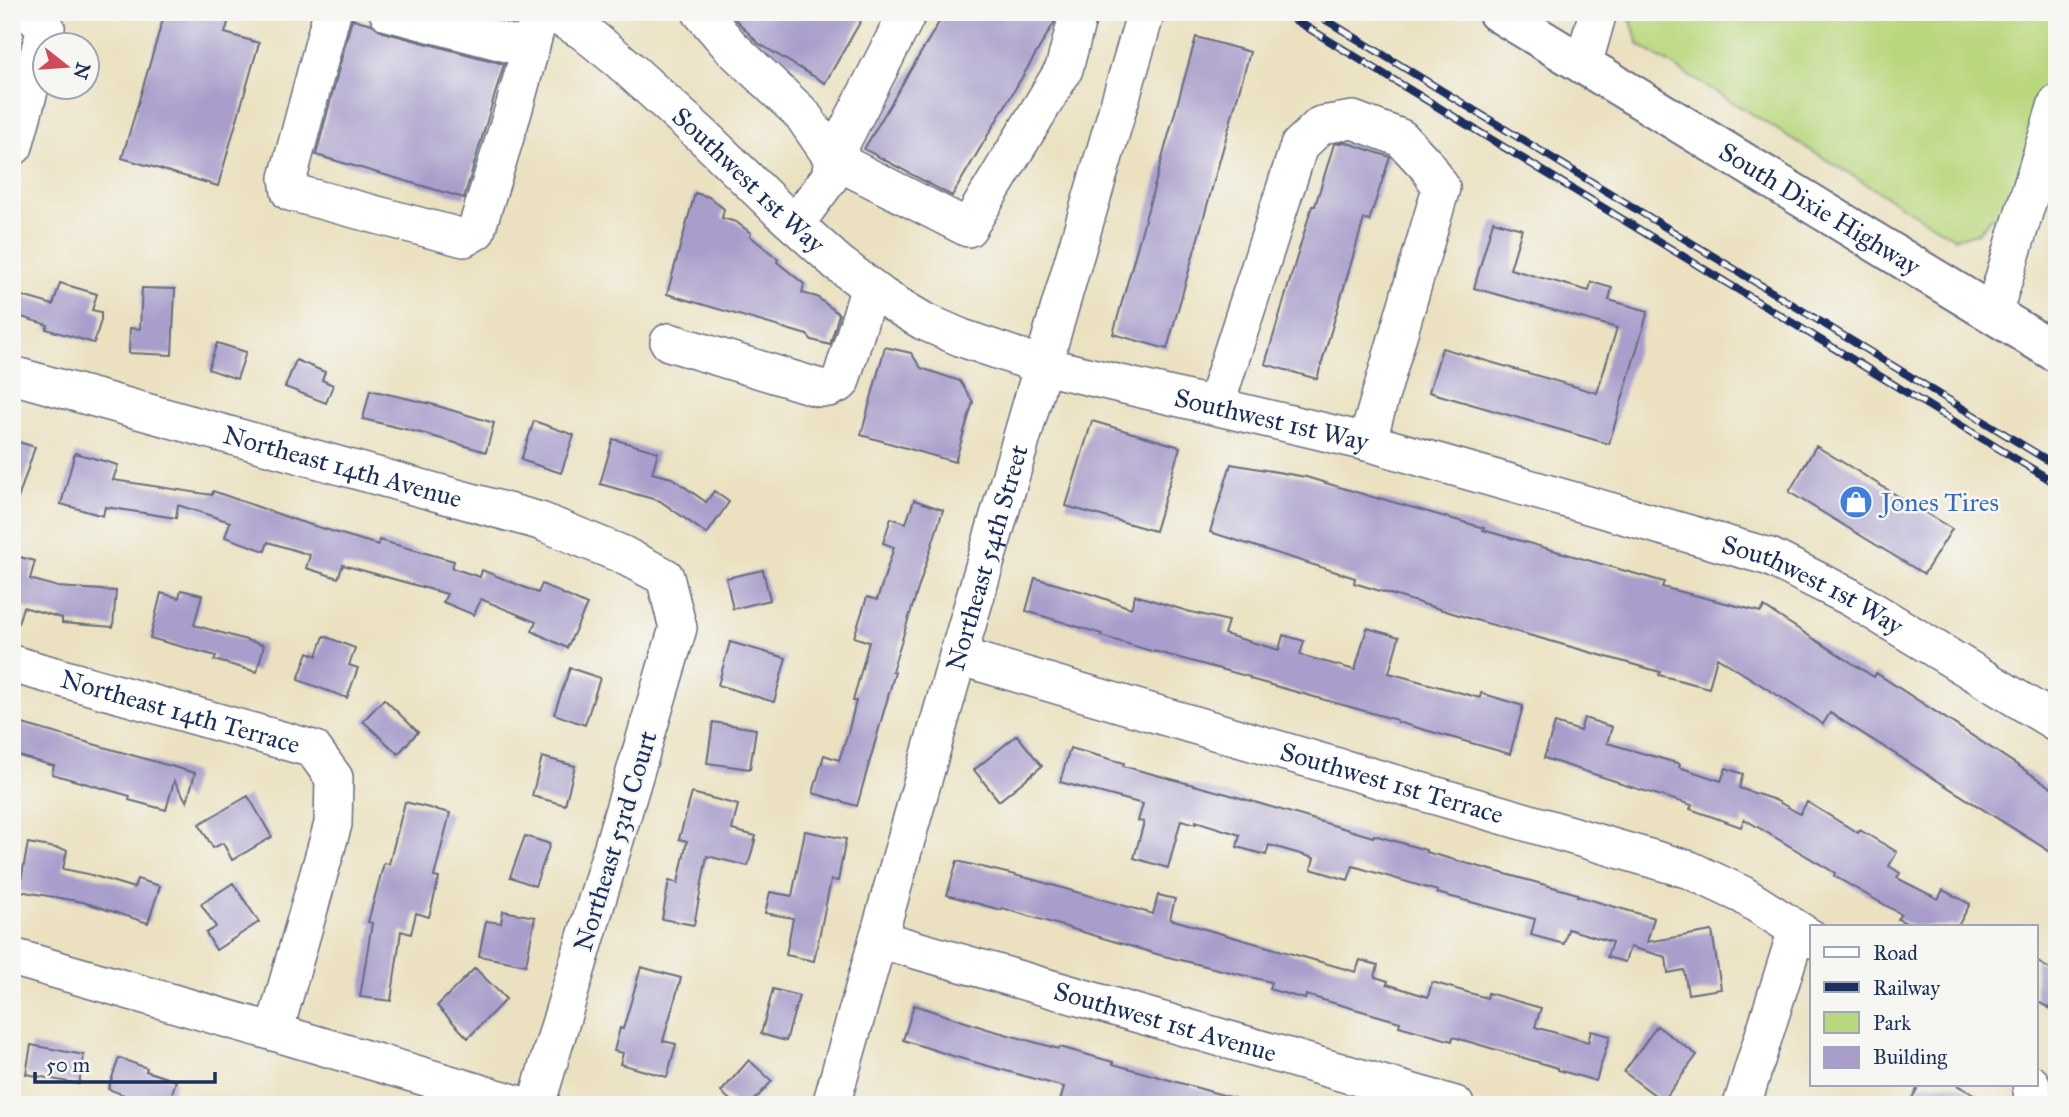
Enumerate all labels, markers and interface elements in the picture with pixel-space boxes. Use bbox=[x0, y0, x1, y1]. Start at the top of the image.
north arrow bbox=[32, 32, 102, 102]
text: N bbox=[68, 60, 95, 82]
street label: Southwest 1st Way bbox=[666, 100, 832, 260]
street label: South Dixie Highway bbox=[1713, 135, 1927, 282]
street label: Southwest 1st Way bbox=[1171, 381, 1373, 458]
street label: Northeast 14th Avenue bbox=[220, 418, 466, 515]
street label: Northeast 54th Street bbox=[939, 441, 1035, 675]
shop icon: Jones Tires bbox=[1837, 483, 1875, 521]
place label: Jones Tires bbox=[1878, 486, 1999, 518]
street label: Southwest 1st Way bbox=[1718, 528, 1910, 642]
street label: Northeast 14th Terrace bbox=[57, 663, 304, 761]
street label: Northeast 53rd Court bbox=[566, 727, 664, 955]
street label: Southwest 1st Terrace bbox=[1277, 735, 1507, 831]
legend bbox=[1810, 925, 2038, 1086]
text: Road bbox=[1873, 940, 1918, 966]
street label: Southwest 1st Avenue bbox=[1050, 974, 1281, 1069]
text: Railway bbox=[1873, 975, 1941, 1001]
text: Park bbox=[1873, 1010, 1911, 1036]
scale bar bbox=[35, 1040, 215, 1084]
text: Building bbox=[1873, 1044, 1947, 1070]
text: 50 m bbox=[46, 1052, 91, 1078]

